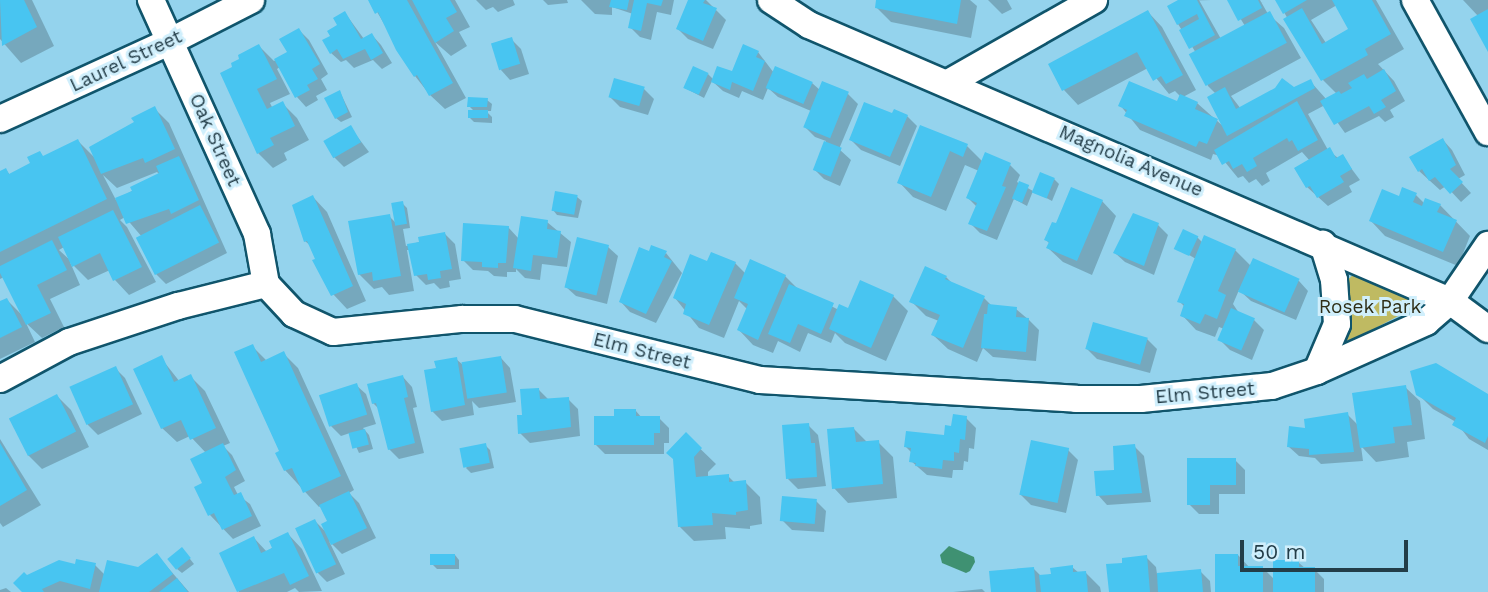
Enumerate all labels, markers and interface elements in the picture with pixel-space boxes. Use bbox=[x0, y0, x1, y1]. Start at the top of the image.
street label: Laurel Street bbox=[66, 25, 186, 97]
street label: Oak Street bbox=[184, 90, 246, 190]
street label: Magnolia Avenue bbox=[1055, 120, 1207, 202]
park label: Rosek Park bbox=[1319, 296, 1421, 318]
street label: Elm Street bbox=[591, 328, 693, 374]
street label: Elm Street bbox=[1154, 377, 1256, 409]
scale bar bbox=[1243, 526, 1411, 570]
text: 50 m bbox=[1253, 539, 1305, 564]

